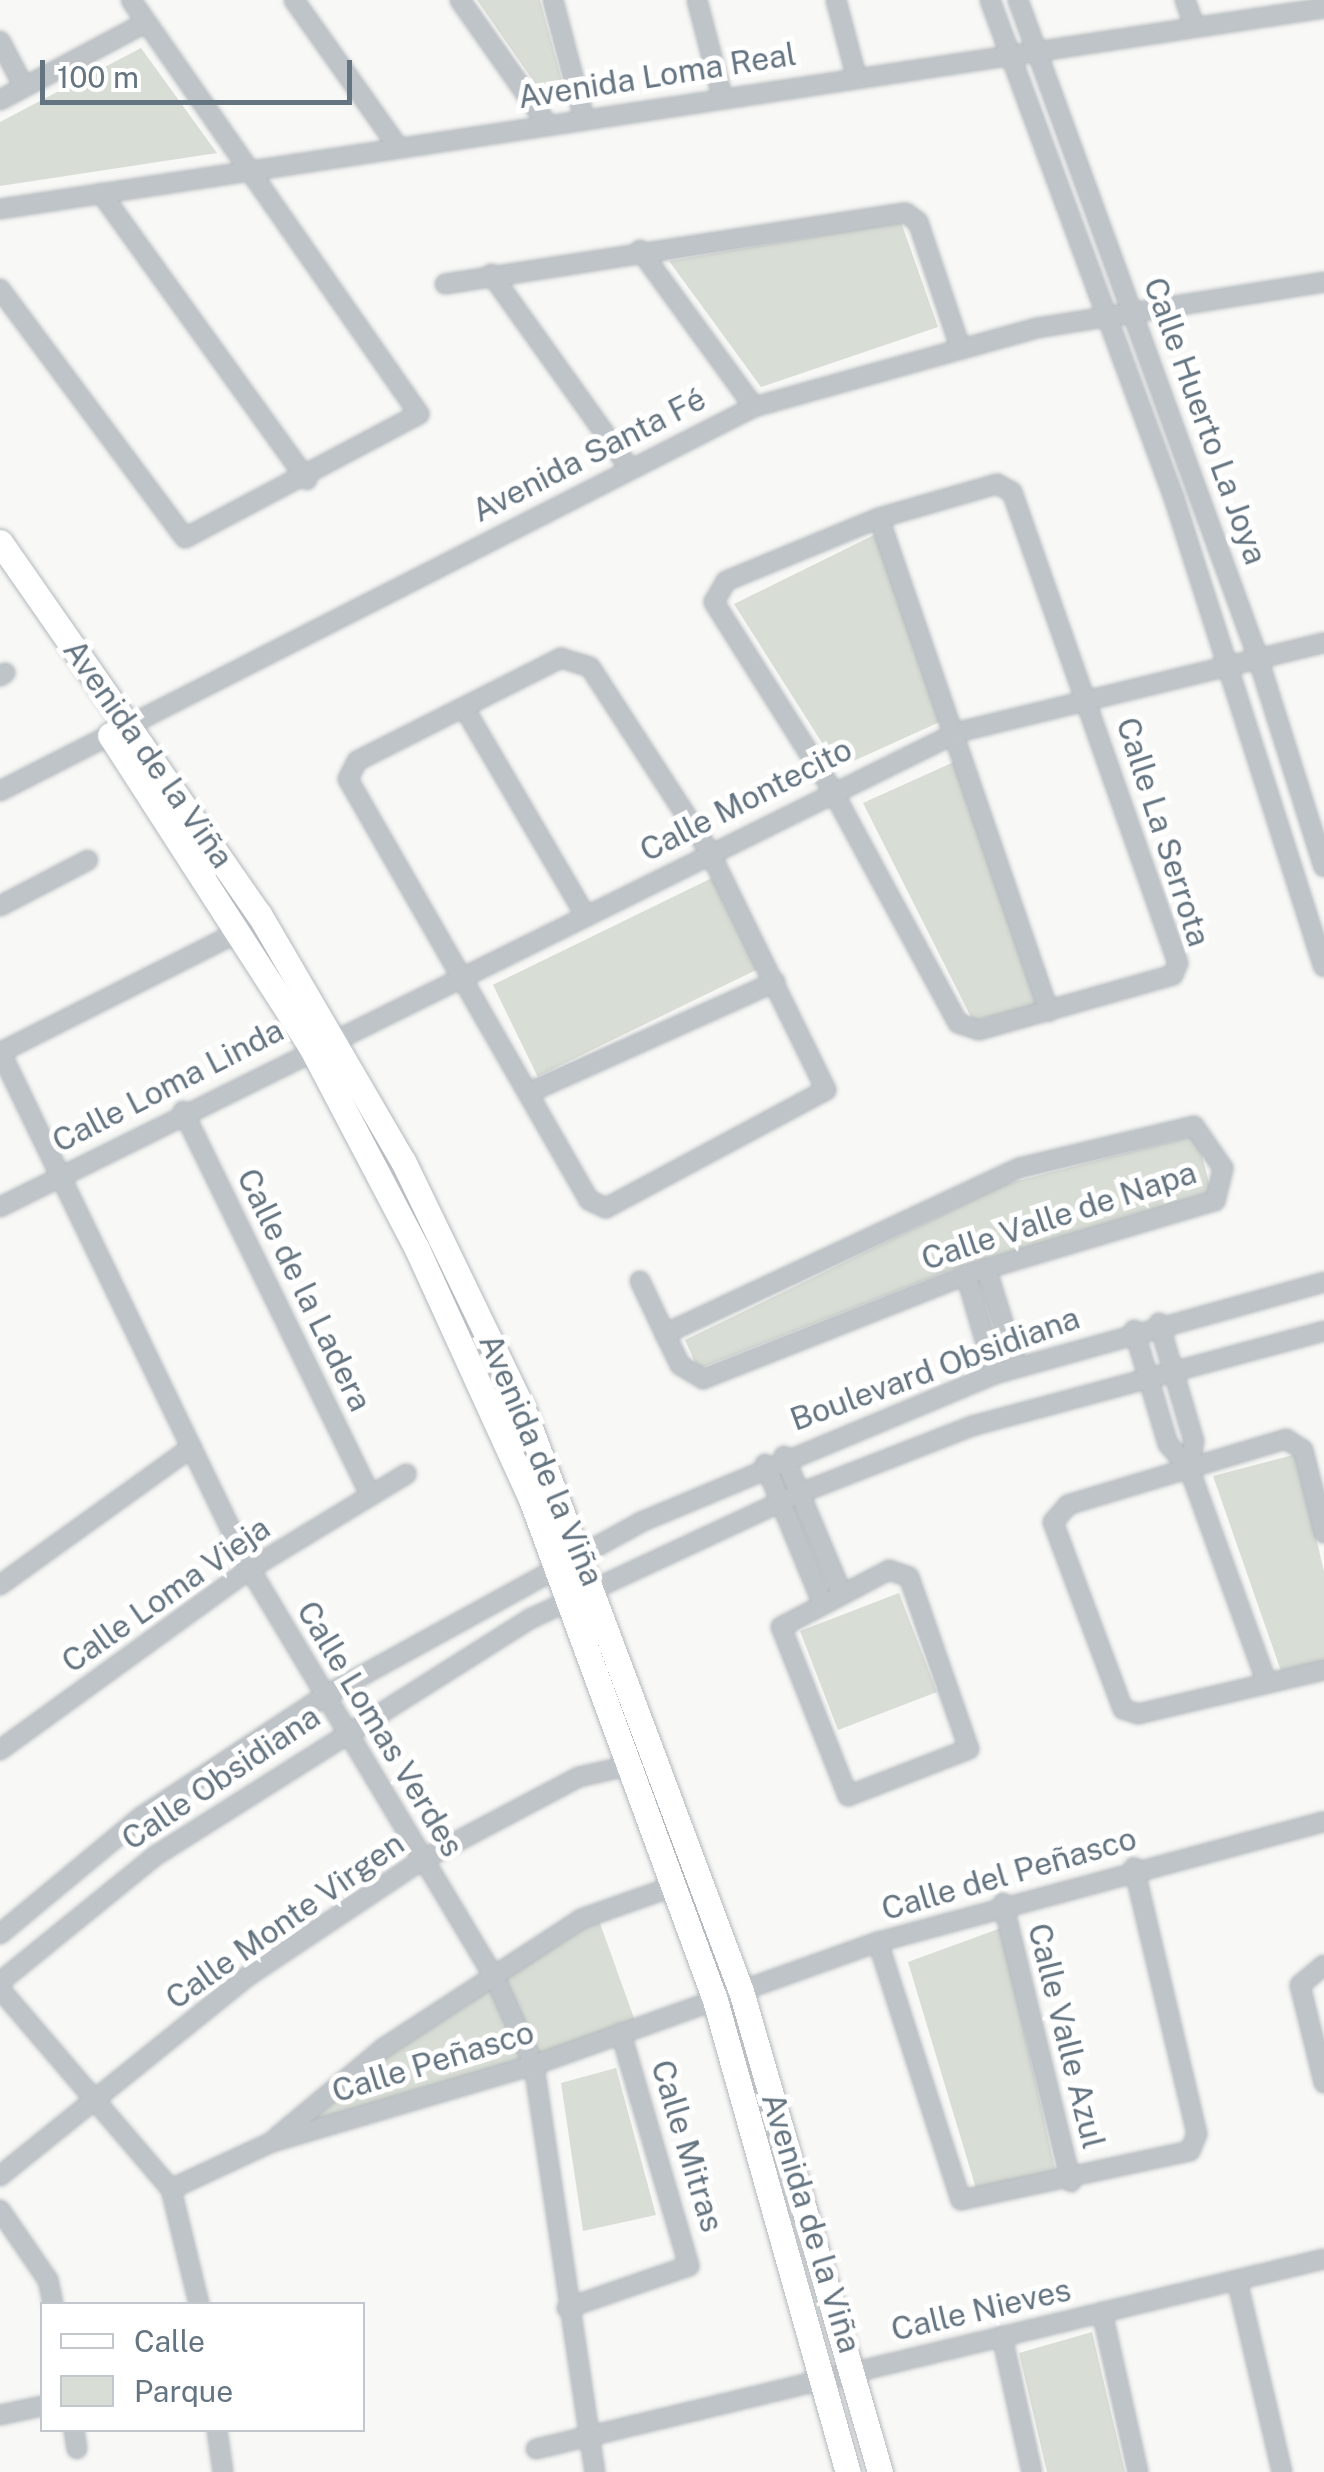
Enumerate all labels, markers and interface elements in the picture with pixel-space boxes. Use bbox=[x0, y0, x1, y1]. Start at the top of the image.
street label: Avenida Loma Real bbox=[515, 35, 799, 117]
scale bar bbox=[45, 40, 358, 102]
text: 100 m bbox=[57, 59, 139, 95]
street label: Calle Huerto La Joya bbox=[1135, 272, 1275, 570]
street label: Avenida Santa Fé bbox=[466, 380, 712, 530]
street label: Avenida de la Viña bbox=[54, 632, 242, 876]
street label: Calle La Serrota bbox=[1108, 713, 1218, 951]
street label: Calle Montecito bbox=[634, 730, 858, 870]
street label: Calle Loma Linda bbox=[46, 1011, 290, 1161]
street label: Calle Valle de Napa bbox=[916, 1153, 1202, 1279]
street label: Calle de la Ladera bbox=[228, 1162, 380, 1418]
street label: Boulevard Obsidiana bbox=[785, 1299, 1085, 1439]
street label: Avenida de la Viña bbox=[470, 1328, 612, 1592]
street label: Calle Loma Vieja bbox=[54, 1509, 278, 1681]
street label: Calle Lomas Verdes bbox=[288, 1594, 472, 1864]
street label: Calle Obsidiana bbox=[115, 1698, 327, 1858]
street label: Calle del Peñasco bbox=[877, 1819, 1141, 1929]
street label: Calle Monte Virgen bbox=[158, 1824, 412, 2018]
street label: Calle Valle Azul bbox=[1019, 1919, 1113, 2153]
street label: Calle Peñasco bbox=[327, 2013, 539, 2111]
street label: Calle Mitras bbox=[643, 2055, 731, 2237]
street label: Avenida de la Viña bbox=[753, 2088, 869, 2358]
street label: Calle Nieves bbox=[887, 2271, 1075, 2349]
legend bbox=[40, 2302, 365, 2432]
text: Calle bbox=[134, 2323, 205, 2359]
text: Parque bbox=[134, 2373, 233, 2409]

